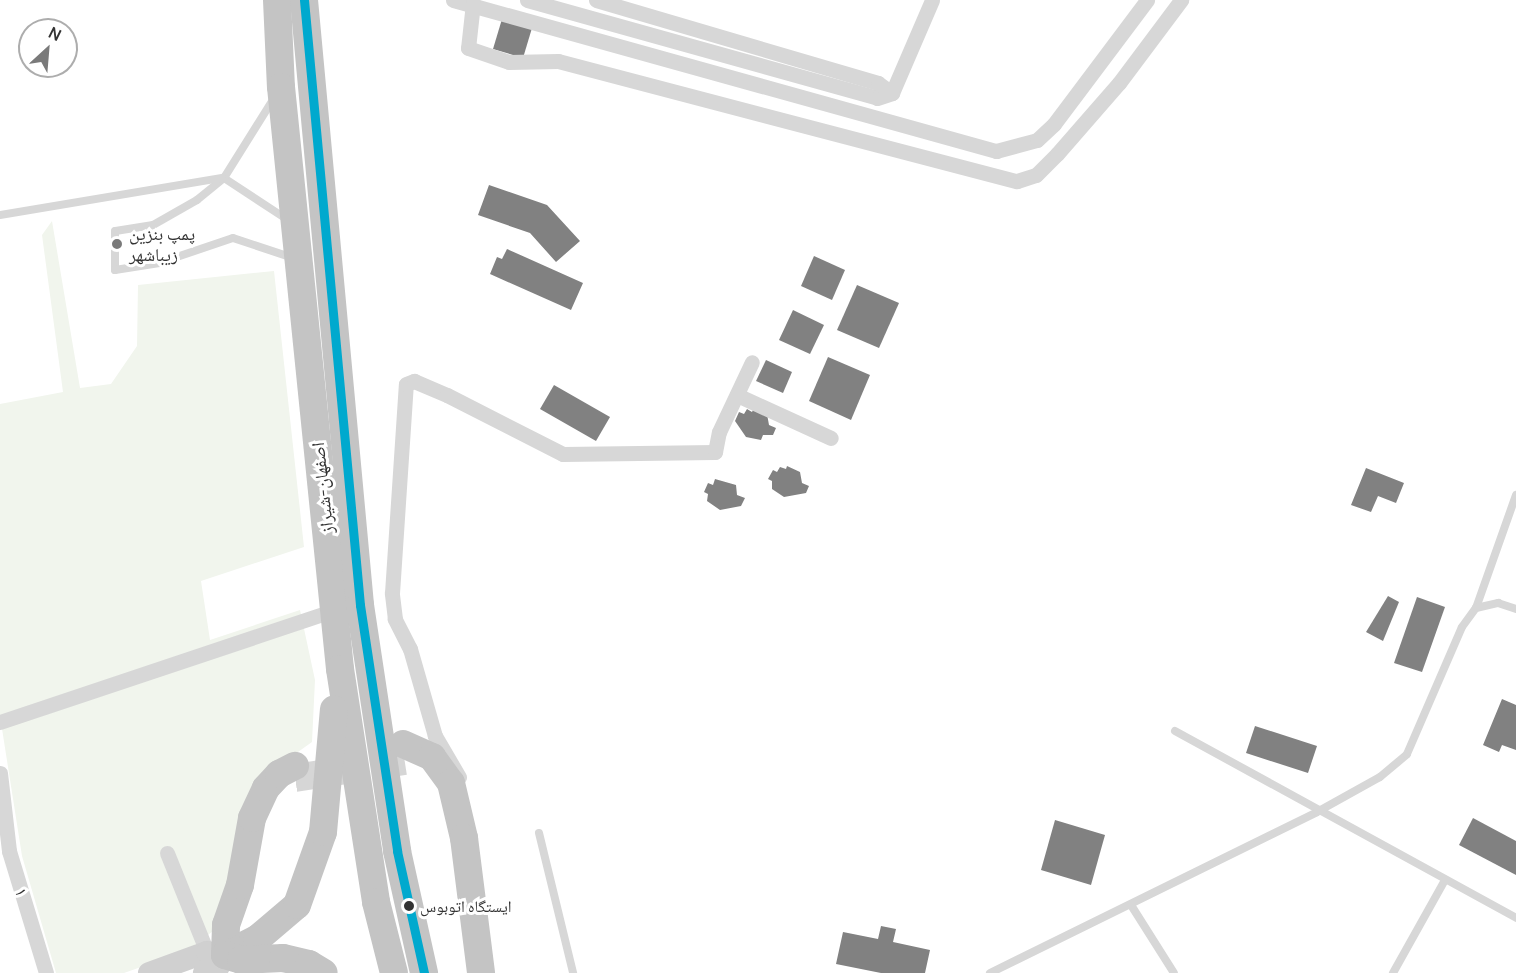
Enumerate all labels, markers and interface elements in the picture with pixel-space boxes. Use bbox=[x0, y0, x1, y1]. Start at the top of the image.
north arrow bbox=[18, 18, 78, 78]
text: N bbox=[45, 21, 65, 46]
place label: پمپ بنزین زیباشهر bbox=[129, 223, 195, 266]
marker: پمپ بنزین زیباشهر bbox=[110, 237, 124, 251]
street label: اصفهان-شیراز bbox=[306, 441, 338, 535]
street label: ۱ bbox=[10, 885, 34, 899]
place label: ایستگاه اتوبوس bbox=[420, 896, 512, 916]
marker: ایستگاه اتوبوس bbox=[403, 900, 415, 912]

